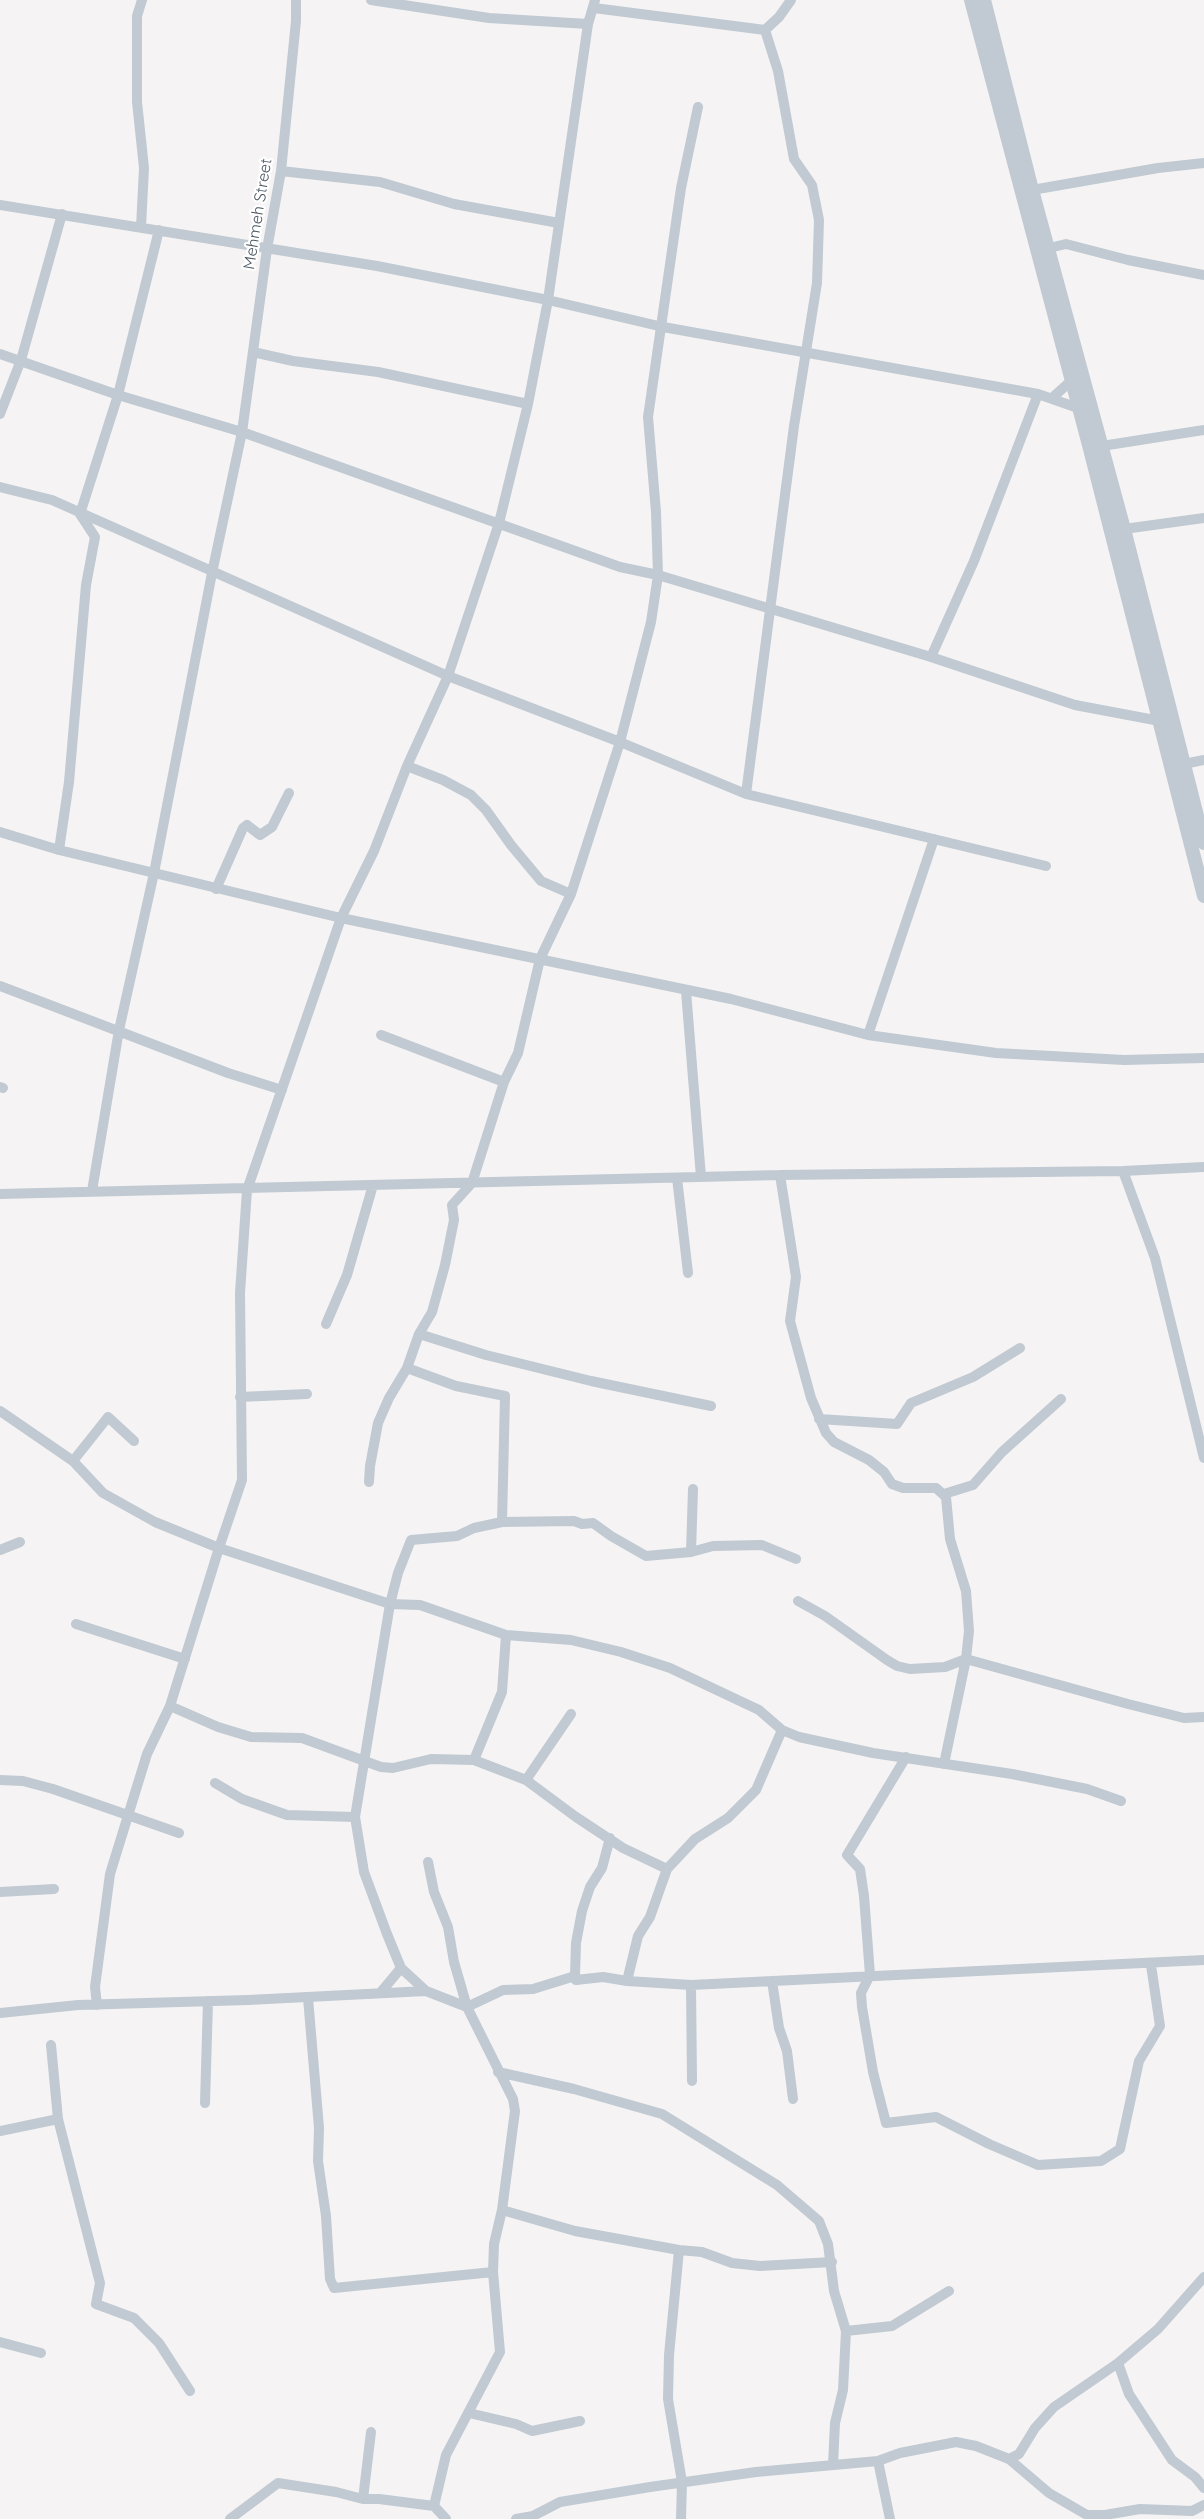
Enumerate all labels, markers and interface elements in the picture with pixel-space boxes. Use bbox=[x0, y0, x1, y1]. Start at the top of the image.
street label: Mehmeh Street bbox=[240, 157, 276, 271]

